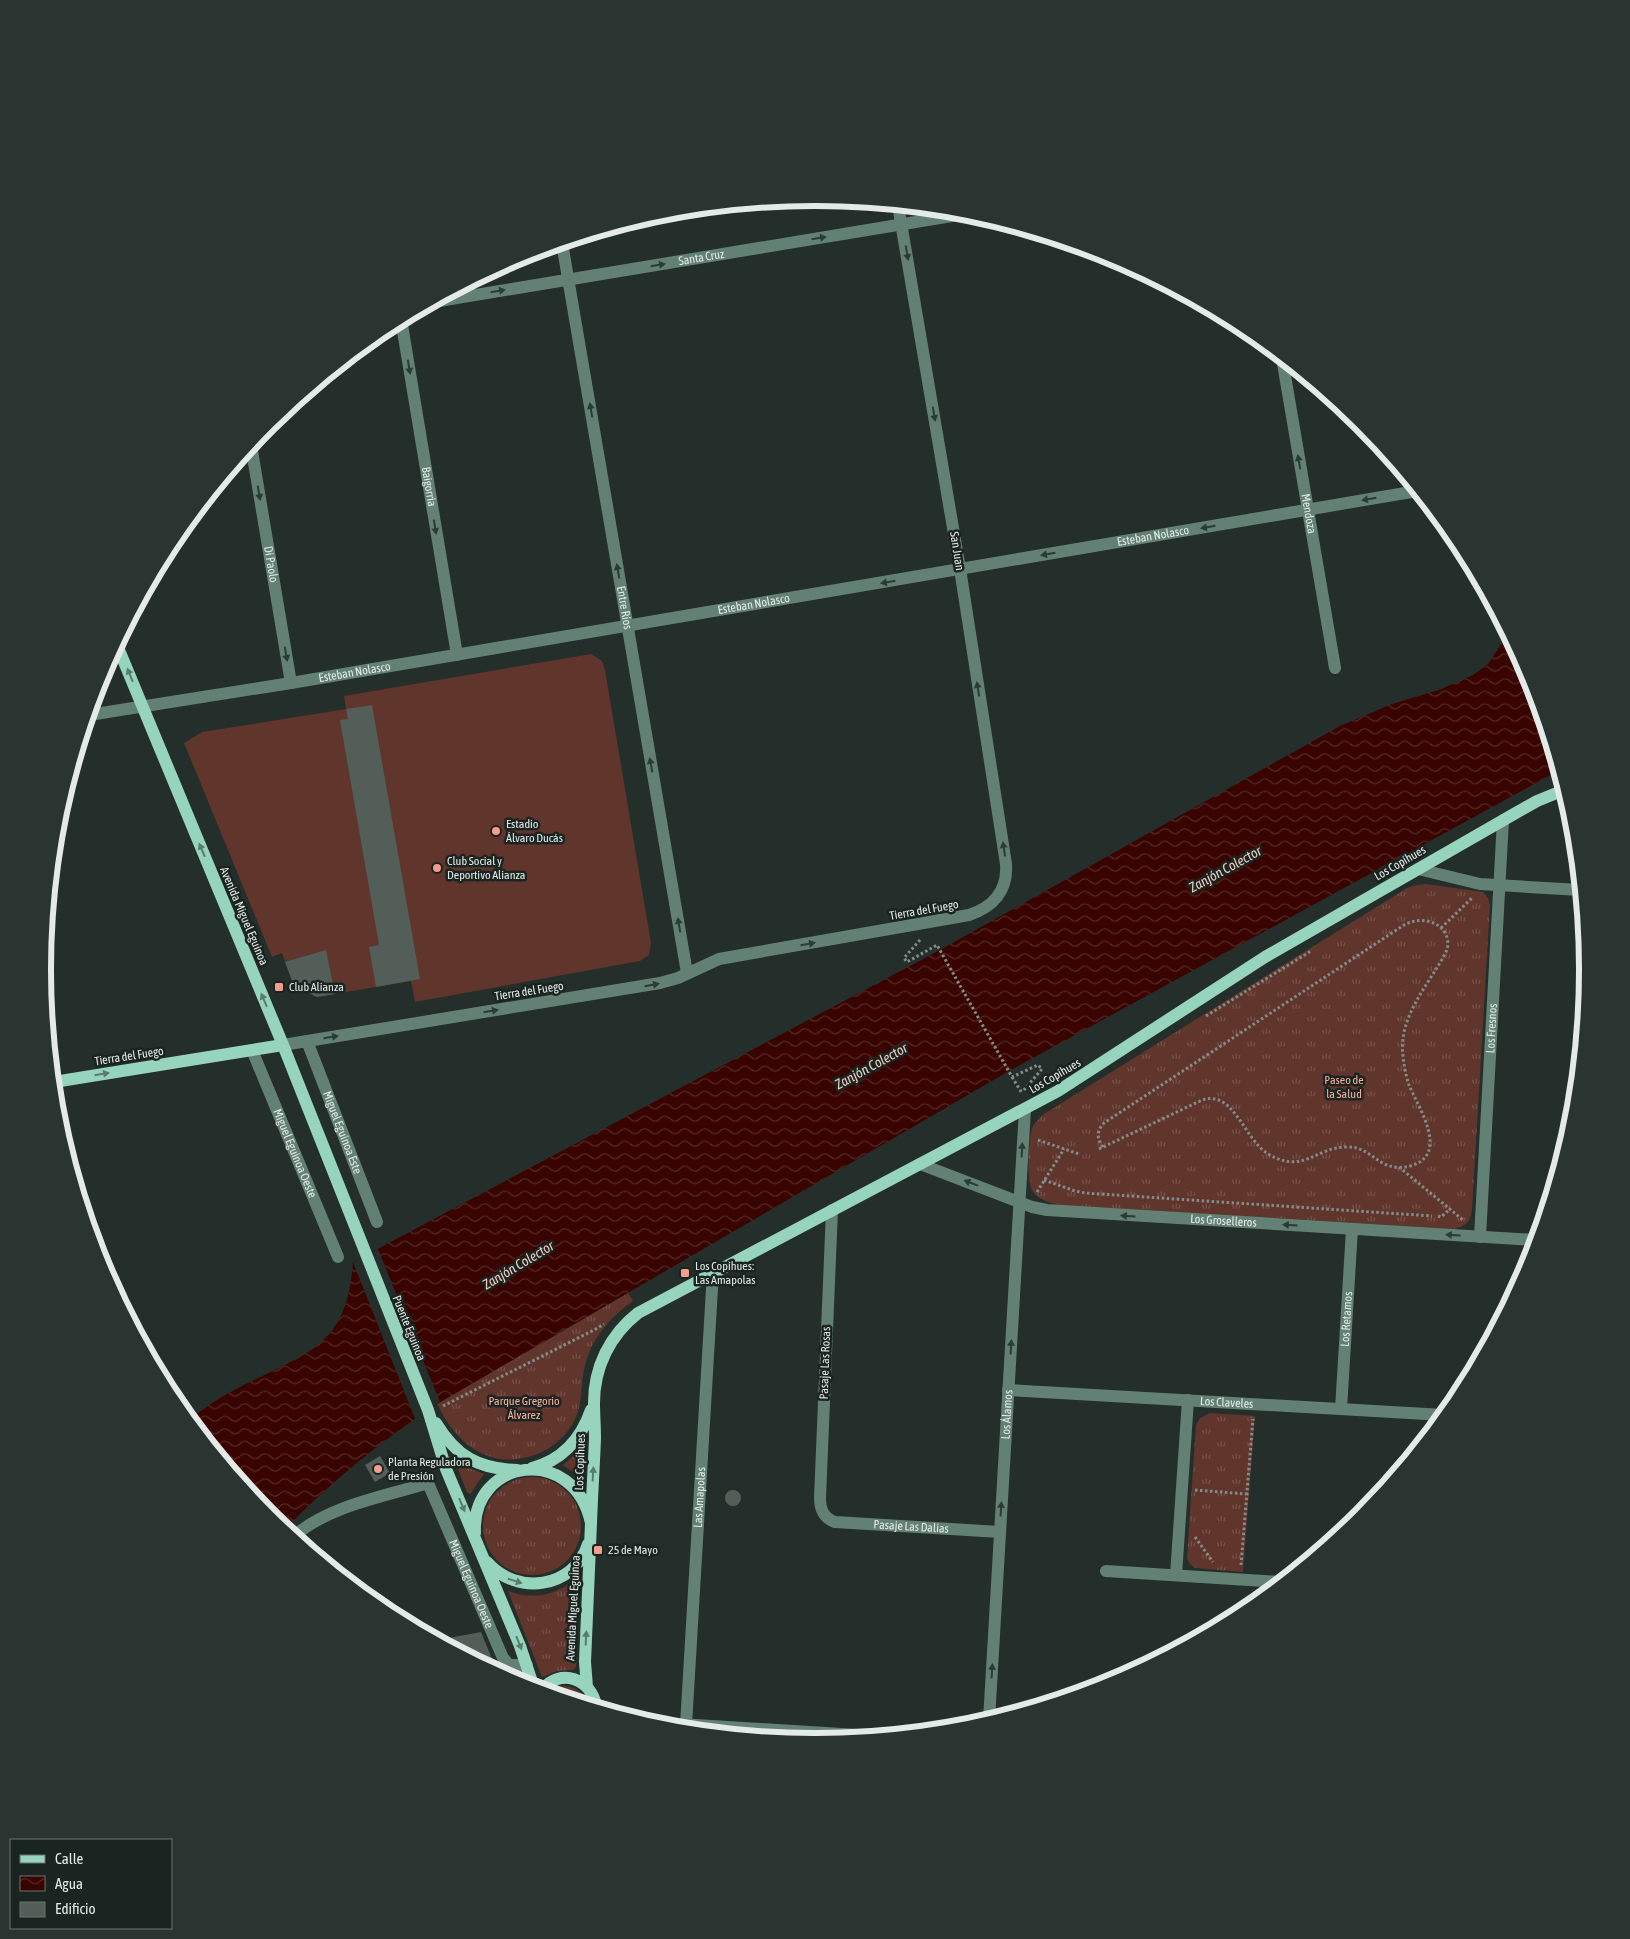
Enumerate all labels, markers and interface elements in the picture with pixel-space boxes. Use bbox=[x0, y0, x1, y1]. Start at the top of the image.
one-way arrow bbox=[811, 234, 827, 242]
one-way arrow bbox=[903, 246, 911, 262]
street label: Santa Cruz bbox=[677, 247, 726, 268]
one-way arrow bbox=[651, 260, 667, 268]
one-way arrow bbox=[490, 287, 506, 295]
one-way arrow bbox=[405, 360, 413, 376]
one-way arrow bbox=[586, 402, 594, 418]
one-way arrow bbox=[930, 406, 938, 422]
one-way arrow bbox=[1295, 453, 1303, 469]
street label: Baigorria bbox=[419, 466, 439, 508]
one-way arrow bbox=[255, 486, 263, 502]
street label: Mendoza bbox=[1298, 493, 1319, 535]
one-way arrow bbox=[1360, 496, 1376, 504]
one-way arrow bbox=[432, 520, 440, 536]
street label: Esteban Nolasco bbox=[1116, 523, 1190, 549]
one-way arrow bbox=[1200, 523, 1216, 531]
street label: San Juan bbox=[947, 531, 967, 571]
street label: Di Paolo bbox=[261, 545, 281, 584]
one-way arrow bbox=[1040, 551, 1056, 559]
one-way arrow bbox=[614, 562, 622, 578]
one-way arrow bbox=[880, 578, 896, 586]
street label: Entre Ríos bbox=[614, 585, 635, 630]
street label: Esteban Nolasco bbox=[717, 591, 791, 617]
one-way arrow bbox=[282, 646, 290, 662]
street label: Esteban Nolasco bbox=[317, 659, 392, 685]
one-way arrow bbox=[125, 668, 133, 682]
one-way arrow bbox=[974, 680, 982, 696]
one-way arrow bbox=[647, 757, 655, 773]
place label: Estadio Álvaro Ducás bbox=[506, 817, 563, 845]
marker: Estadio Álvaro Ducás bbox=[490, 825, 502, 837]
one-way arrow bbox=[999, 841, 1007, 857]
one-way arrow bbox=[198, 842, 206, 857]
water label: Zanjón Colector bbox=[1186, 842, 1265, 895]
street label: Los Copíhues bbox=[1372, 843, 1428, 883]
place label: Club Social y Deportivo Alianza bbox=[447, 854, 525, 882]
marker: Club Social y Deportivo Alianza bbox=[431, 862, 443, 874]
street label: Avenida Miguel Eguinoa bbox=[217, 865, 271, 967]
street label: Tierra del Fuego bbox=[888, 897, 960, 923]
one-way arrow bbox=[674, 917, 682, 933]
one-way arrow bbox=[800, 939, 816, 947]
street label: Tierra del Fuego bbox=[493, 979, 565, 1003]
place label: Club Alianza bbox=[289, 980, 344, 994]
marker: Club Alianza bbox=[273, 981, 285, 993]
one-way arrow bbox=[644, 981, 659, 989]
one-way arrow bbox=[260, 992, 268, 1007]
street label: Los Fresnos bbox=[1483, 1003, 1500, 1054]
one-way arrow bbox=[484, 1007, 500, 1015]
one-way arrow bbox=[323, 1033, 339, 1041]
water label: Zanjón Colector bbox=[832, 1039, 911, 1092]
street label: Tierra del Fuego bbox=[93, 1044, 165, 1068]
street label: Los Copíhues bbox=[1027, 1056, 1083, 1096]
one-way arrow bbox=[94, 1070, 110, 1078]
park label: Paseo de la Salud bbox=[1324, 1073, 1364, 1101]
street label: Miguel Eguinoa Este bbox=[320, 1089, 365, 1176]
street label: Miguel Eguinoa Oeste bbox=[270, 1107, 320, 1200]
one-way arrow bbox=[1019, 1141, 1027, 1157]
one-way arrow bbox=[963, 1179, 978, 1187]
one-way arrow bbox=[1120, 1211, 1136, 1219]
street label: Los Groselleros bbox=[1190, 1212, 1257, 1230]
one-way arrow bbox=[1282, 1221, 1298, 1229]
one-way arrow bbox=[1444, 1231, 1460, 1239]
water label: Zanjón Colector bbox=[479, 1237, 557, 1293]
place label: Los Copíhues: Las Amapolas bbox=[695, 1259, 756, 1287]
marker: Los Copíhues: Las Amapolas bbox=[679, 1267, 691, 1279]
street label: Los Retamos bbox=[1338, 1291, 1355, 1347]
street label: Puente Eguinoa bbox=[390, 1293, 428, 1363]
street label: Pasaje Las Rosas bbox=[817, 1326, 833, 1400]
one-way arrow bbox=[1007, 1339, 1015, 1355]
street label: Los Álamos bbox=[999, 1389, 1015, 1440]
park label: Parque Gregorio Álvarez bbox=[488, 1394, 560, 1422]
street label: Los Claveles bbox=[1200, 1394, 1254, 1411]
street label: Los Copíhues bbox=[572, 1433, 588, 1491]
place label: Planta Reguladora de Presión bbox=[388, 1455, 471, 1483]
marker: Planta Reguladora de Presión bbox=[372, 1463, 384, 1475]
one-way arrow bbox=[590, 1466, 598, 1482]
street label: Las Amapolas bbox=[691, 1467, 708, 1528]
one-way arrow bbox=[458, 1498, 466, 1513]
one-way arrow bbox=[998, 1501, 1006, 1517]
street label: Pasaje Las Dalias bbox=[873, 1517, 949, 1536]
street label: Miguel Eguinoa Oeste bbox=[446, 1537, 496, 1630]
place label: 25 de Mayo bbox=[608, 1543, 658, 1557]
marker: 25 de Mayo bbox=[592, 1544, 604, 1556]
street label: Avenida Miguel Eguinoa bbox=[563, 1555, 583, 1661]
one-way arrow bbox=[508, 1577, 523, 1585]
one-way arrow bbox=[582, 1630, 590, 1646]
one-way arrow bbox=[515, 1636, 523, 1650]
one-way arrow bbox=[988, 1663, 996, 1679]
legend bbox=[10, 1839, 172, 1929]
text: Calle bbox=[55, 1850, 84, 1867]
text: Agua bbox=[55, 1875, 83, 1892]
text: Edificio bbox=[55, 1900, 96, 1917]

